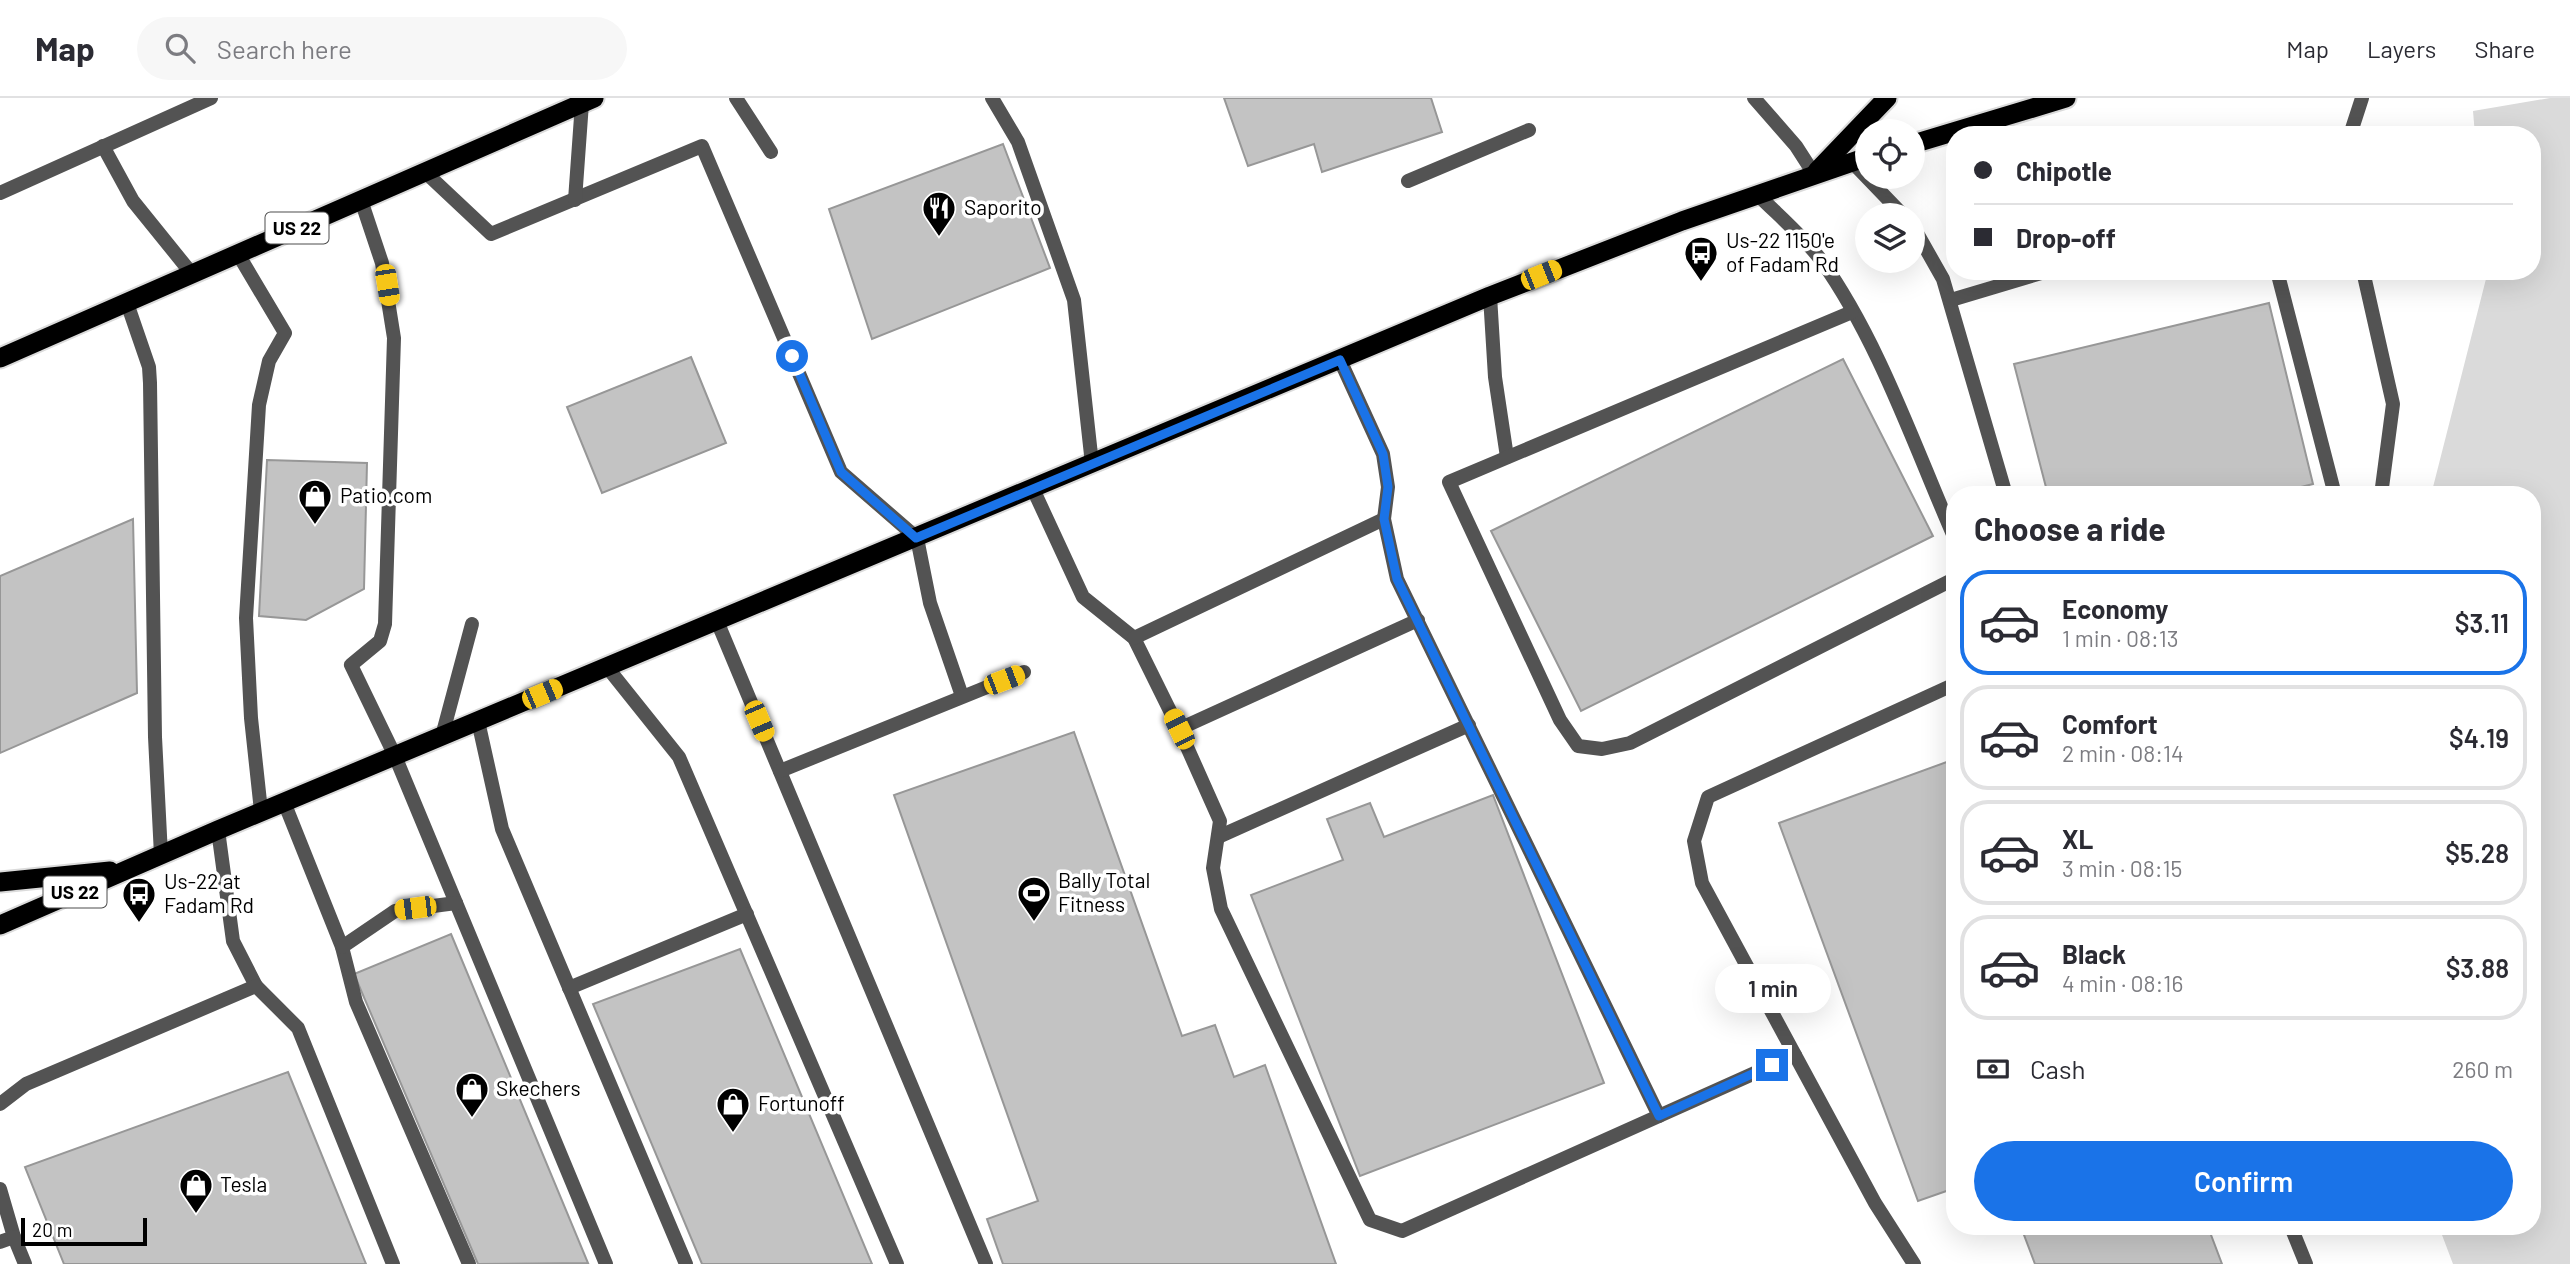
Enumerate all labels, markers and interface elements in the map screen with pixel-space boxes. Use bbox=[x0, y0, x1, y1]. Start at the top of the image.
search box bbox=[137, 17, 627, 80]
text: Map bbox=[35, 28, 95, 68]
icon: search bbox=[161, 29, 199, 67]
text: Search here bbox=[217, 33, 352, 64]
text: Map bbox=[2286, 34, 2329, 63]
text: Layers bbox=[2367, 34, 2436, 63]
text: Share bbox=[2474, 34, 2535, 63]
map controls bbox=[1855, 119, 1925, 273]
button: locate bbox=[1855, 119, 1925, 189]
text: Chipotle bbox=[2016, 155, 2112, 186]
restaurant icon: Saporito bbox=[920, 189, 958, 238]
place label: Saporito bbox=[964, 194, 1042, 219]
button: layers bbox=[1855, 203, 1925, 273]
road number: US 22 bbox=[266, 212, 328, 244]
text: Drop-off bbox=[2016, 222, 2116, 253]
place label: Us-22 1150'e of Fadam Rd bbox=[1726, 227, 1839, 276]
bus stop icon: Us-22 1150'e of Fadam Rd bbox=[1682, 234, 1720, 283]
car bbox=[1518, 257, 1565, 293]
car bbox=[374, 263, 401, 307]
route start bbox=[776, 340, 808, 372]
shop icon: Patio.com bbox=[296, 477, 334, 526]
place label: Patio.com bbox=[340, 482, 432, 507]
text: Choose a ride bbox=[1974, 509, 2166, 547]
icon: car bbox=[1978, 591, 2041, 654]
text: Economy bbox=[2062, 593, 2168, 624]
text: $3.11 bbox=[2455, 607, 2509, 638]
text: 1 min · 08:13 bbox=[2062, 624, 2179, 652]
car bbox=[981, 663, 1028, 697]
car bbox=[519, 676, 566, 712]
car bbox=[742, 698, 777, 744]
car bbox=[1161, 706, 1198, 752]
icon: car bbox=[1978, 706, 2041, 769]
text: Comfort bbox=[2062, 708, 2158, 739]
text: $4.19 bbox=[2449, 722, 2509, 753]
text: 2 min · 08:14 bbox=[2062, 739, 2184, 767]
icon: car bbox=[1978, 821, 2041, 884]
text: XL bbox=[2062, 823, 2093, 854]
text: $5.28 bbox=[2445, 837, 2509, 868]
text: 3 min · 08:15 bbox=[2062, 854, 2182, 882]
place label: Bally Total Fitness bbox=[1058, 867, 1150, 916]
place label: Us-22 at Fadam Rd bbox=[164, 868, 254, 917]
sports icon: Bally Total Fitness bbox=[1015, 874, 1053, 923]
bus stop icon: Us-22 at Fadam Rd bbox=[120, 875, 158, 924]
road number: US 22 bbox=[43, 876, 106, 908]
car bbox=[393, 895, 438, 921]
icon: car bbox=[1978, 936, 2041, 999]
text: Black bbox=[2062, 938, 2126, 969]
text: $3.88 bbox=[2446, 952, 2509, 983]
callout: 1 min bbox=[1714, 964, 1830, 1012]
text: 4 min · 08:16 bbox=[2062, 969, 2183, 997]
text: 1 min bbox=[1748, 974, 1798, 1002]
route end bbox=[1756, 1049, 1788, 1081]
icon: cash bbox=[1974, 1050, 2012, 1088]
text: Cash bbox=[2030, 1053, 2085, 1084]
text: 260 m bbox=[2452, 1055, 2513, 1083]
shop icon: Skechers bbox=[453, 1070, 491, 1119]
place label: Skechers bbox=[496, 1075, 581, 1100]
shop icon: Fortunoff bbox=[714, 1085, 752, 1134]
place label: Fortunoff bbox=[758, 1090, 845, 1115]
button: Confirm bbox=[1974, 1141, 2513, 1221]
shop icon: Tesla bbox=[177, 1166, 215, 1215]
place label: Tesla bbox=[220, 1171, 267, 1196]
scale bar bbox=[21, 1215, 147, 1247]
text: 20 m bbox=[32, 1218, 72, 1241]

